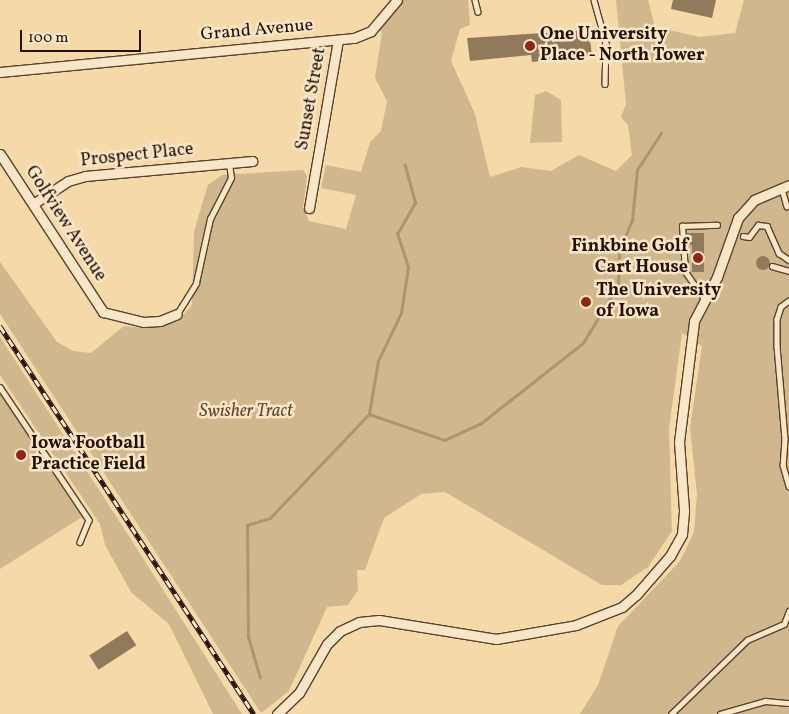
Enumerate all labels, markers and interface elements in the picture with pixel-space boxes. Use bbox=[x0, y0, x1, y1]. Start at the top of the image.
street label: Grand Avenue bbox=[200, 15, 314, 47]
scale bar bbox=[22, 20, 144, 52]
place label: One University Place - North Tower bbox=[540, 25, 706, 68]
text: 100 m bbox=[28, 28, 68, 49]
marker: One University Place - North Tower bbox=[524, 40, 536, 52]
street label: Sunset Street bbox=[292, 46, 332, 152]
street label: Prospect Place bbox=[79, 139, 195, 173]
street label: Golfview Avenue bbox=[20, 162, 110, 286]
place label: Finkbine Golf Cart House bbox=[571, 237, 688, 280]
marker: Finkbine Golf Cart House bbox=[692, 252, 704, 264]
place label: The University of Iowa bbox=[596, 281, 721, 324]
marker: The University of Iowa bbox=[580, 296, 592, 308]
park label: Swisher Tract bbox=[199, 401, 293, 423]
place label: Iowa Football Practice Field bbox=[31, 434, 146, 476]
marker: Iowa Football Practice Field bbox=[15, 449, 27, 461]

